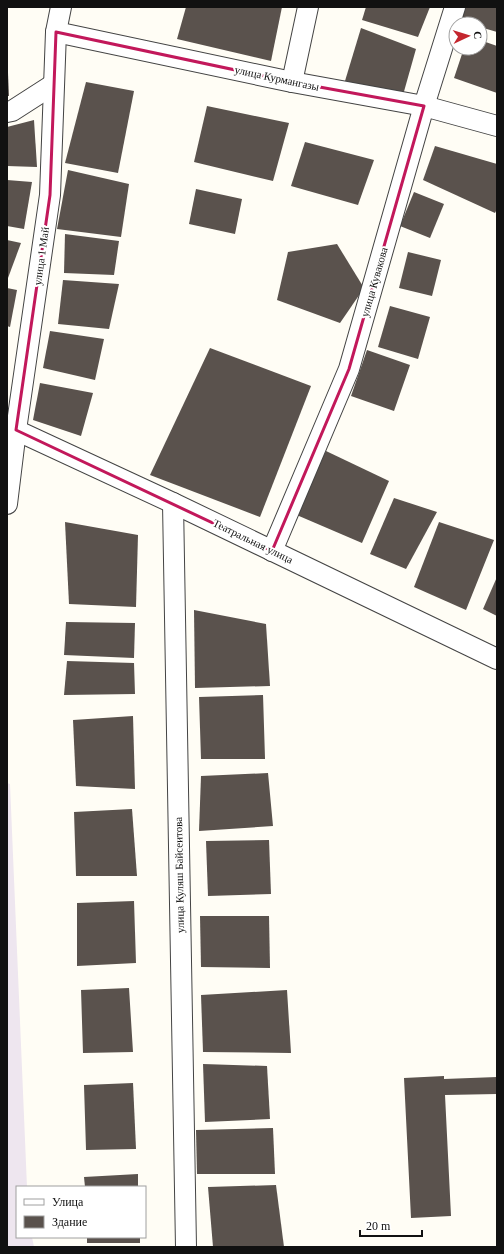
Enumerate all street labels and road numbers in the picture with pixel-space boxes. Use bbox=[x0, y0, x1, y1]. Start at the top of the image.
street label: улица Курмангазы bbox=[234, 63, 321, 93]
street label: улица 1 Май bbox=[31, 226, 51, 286]
street label: улица Кувакова bbox=[358, 246, 390, 318]
street label: Театральная улица bbox=[211, 516, 295, 566]
street label: улица Куляш Байсеитова bbox=[172, 817, 186, 933]

